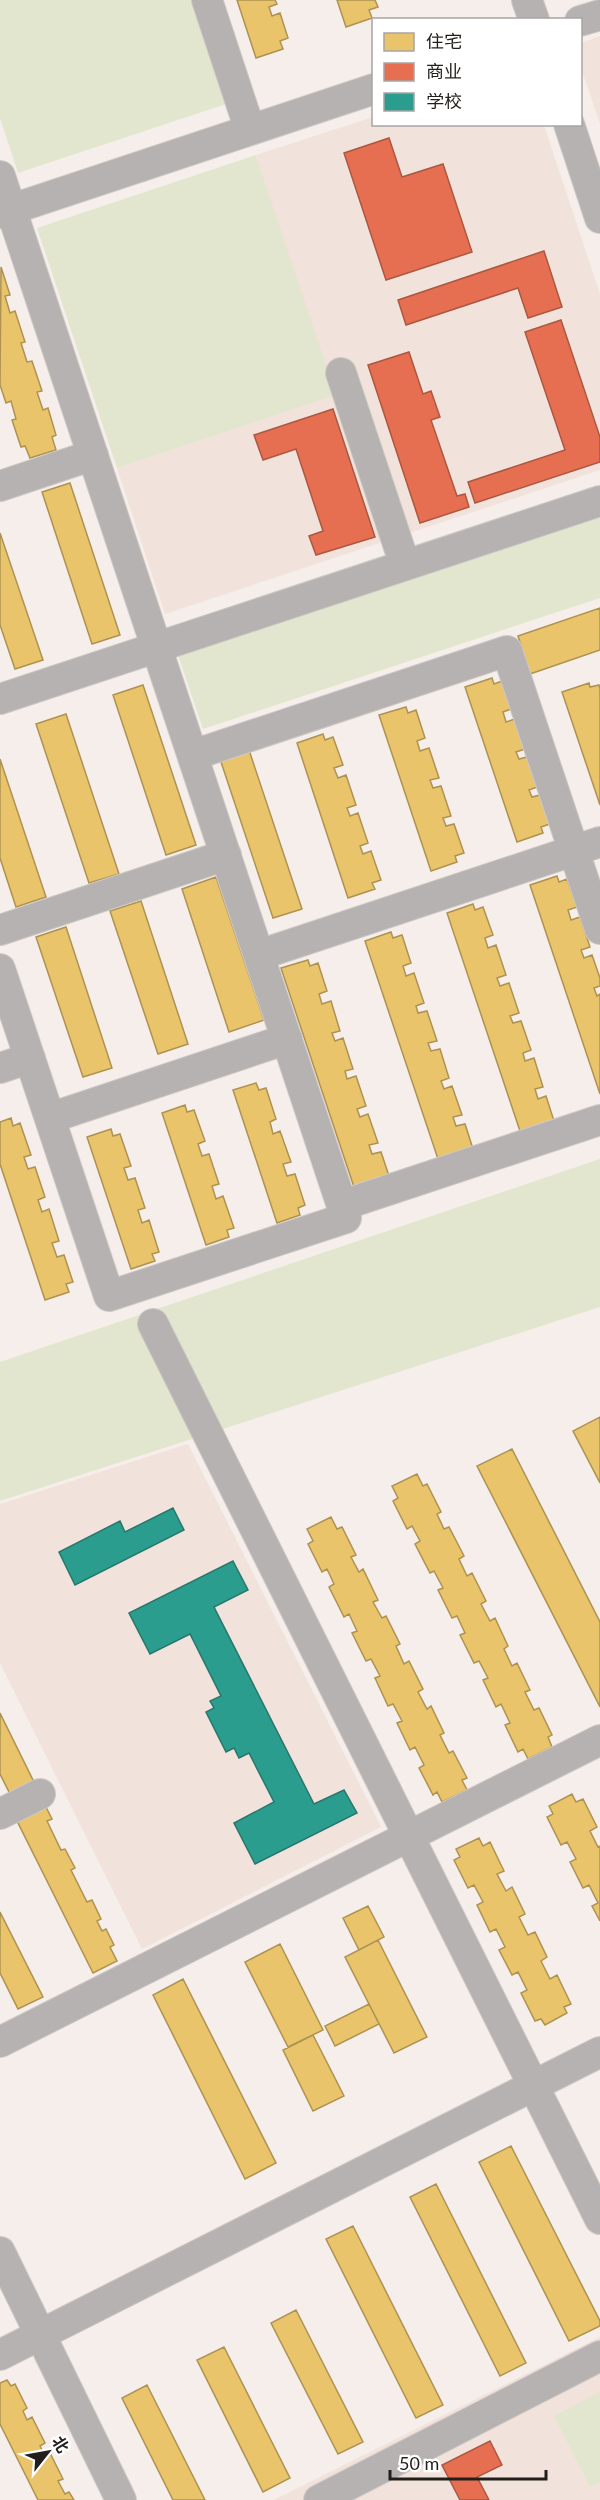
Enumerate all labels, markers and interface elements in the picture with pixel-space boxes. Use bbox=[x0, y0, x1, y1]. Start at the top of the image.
legend bbox=[372, 18, 582, 126]
text: 住宅 bbox=[426, 30, 462, 52]
text: 商业 bbox=[426, 60, 462, 82]
text: 学校 bbox=[426, 90, 462, 112]
north arrow bbox=[18, 2422, 78, 2482]
text: 北 bbox=[49, 2432, 74, 2456]
scale bar bbox=[390, 2443, 546, 2481]
text: 50 m bbox=[399, 2452, 439, 2474]

